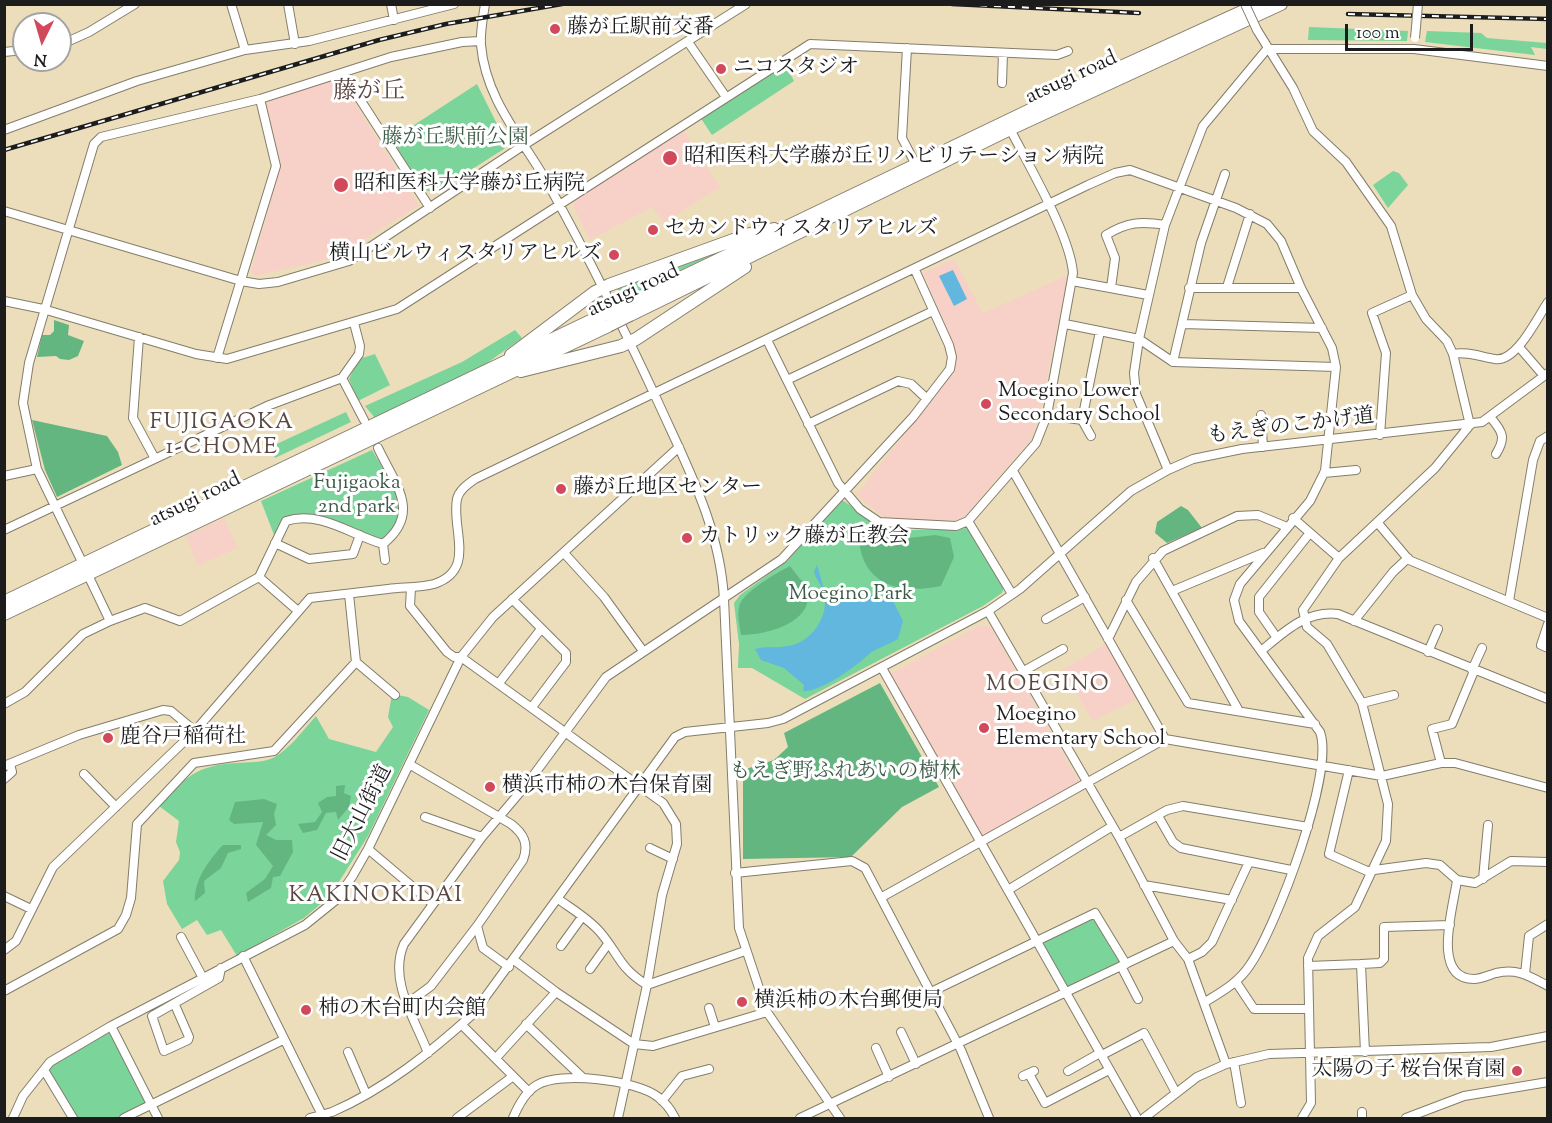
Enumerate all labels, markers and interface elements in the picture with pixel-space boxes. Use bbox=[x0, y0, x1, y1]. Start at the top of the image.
north arrow bbox=[12, 12, 72, 72]
scale bar bbox=[1348, 12, 1476, 50]
place label: 藤が丘駅前交番 bbox=[567, 16, 714, 42]
text: 100 m bbox=[1356, 21, 1400, 47]
marker: 藤が丘駅前交番 bbox=[548, 22, 562, 36]
text: N bbox=[33, 46, 48, 70]
street label: atsugi road bbox=[1022, 47, 1122, 111]
place label: ニコスタジオ bbox=[733, 56, 859, 82]
marker: ニコスタジオ bbox=[714, 62, 728, 76]
district label: 藤が丘 bbox=[333, 80, 405, 108]
park label: 藤が丘駅前公園 bbox=[382, 126, 528, 152]
place label: 昭和医科大学藤が丘リハビリテーション病院 bbox=[684, 145, 1104, 171]
marker: 昭和医科大学藤が丘リハビリテーション病院 bbox=[661, 149, 679, 167]
place label: 昭和医科大学藤が丘病院 bbox=[354, 172, 585, 198]
marker: 昭和医科大学藤が丘病院 bbox=[332, 176, 350, 194]
place label: セカンドウィスタリアヒルズ bbox=[665, 217, 938, 243]
marker: セカンドウィスタリアヒルズ bbox=[646, 223, 660, 237]
place label: 横山ビルウィスタリアヒルズ bbox=[329, 242, 602, 268]
marker: 横山ビルウィスタリアヒルズ bbox=[607, 248, 621, 262]
street label: atsugi road bbox=[584, 260, 684, 324]
place label: Moegino Lower Secondary School bbox=[998, 379, 1160, 429]
marker: Moegino Lower Secondary School bbox=[979, 397, 993, 411]
street label: もえぎのこかげ道 bbox=[1206, 405, 1376, 451]
district label: FUJIGAOKA 1-CHOME bbox=[150, 411, 294, 463]
street label: atsugi road bbox=[146, 468, 246, 534]
park label: Fujigaoka 2nd park bbox=[313, 471, 401, 521]
place label: 藤が丘地区センター bbox=[573, 476, 762, 502]
marker: 藤が丘地区センター bbox=[554, 482, 568, 496]
place label: カトリック藤が丘教会 bbox=[699, 525, 909, 551]
marker: カトリック藤が丘教会 bbox=[680, 531, 694, 545]
park label: Moegino Park bbox=[789, 582, 913, 608]
district label: MOEGINO bbox=[986, 673, 1110, 699]
place label: Moegino Elementary School bbox=[996, 703, 1165, 753]
marker: Moegino Elementary School bbox=[977, 721, 991, 735]
place label: 鹿谷戸稲荷社 bbox=[120, 725, 246, 751]
marker: 鹿谷戸稲荷社 bbox=[101, 731, 115, 745]
park label: もえぎ野ふれあいの樹林 bbox=[730, 760, 960, 786]
street label: 旧大山街道 bbox=[329, 762, 399, 866]
place label: 横浜市柿の木台保育園 bbox=[502, 774, 712, 800]
marker: 横浜市柿の木台保育園 bbox=[483, 780, 497, 794]
district label: KAKINOKIDAI bbox=[289, 884, 463, 910]
place label: 横浜柿の木台郵便局 bbox=[754, 989, 943, 1015]
marker: 横浜柿の木台郵便局 bbox=[735, 995, 749, 1009]
place label: 柿の木台町内会館 bbox=[318, 997, 486, 1023]
marker: 柿の木台町内会館 bbox=[299, 1003, 313, 1017]
place label: 太陽の子 桜台保育園 bbox=[1312, 1058, 1505, 1084]
marker: 太陽の子 桜台保育園 bbox=[1510, 1064, 1524, 1078]

